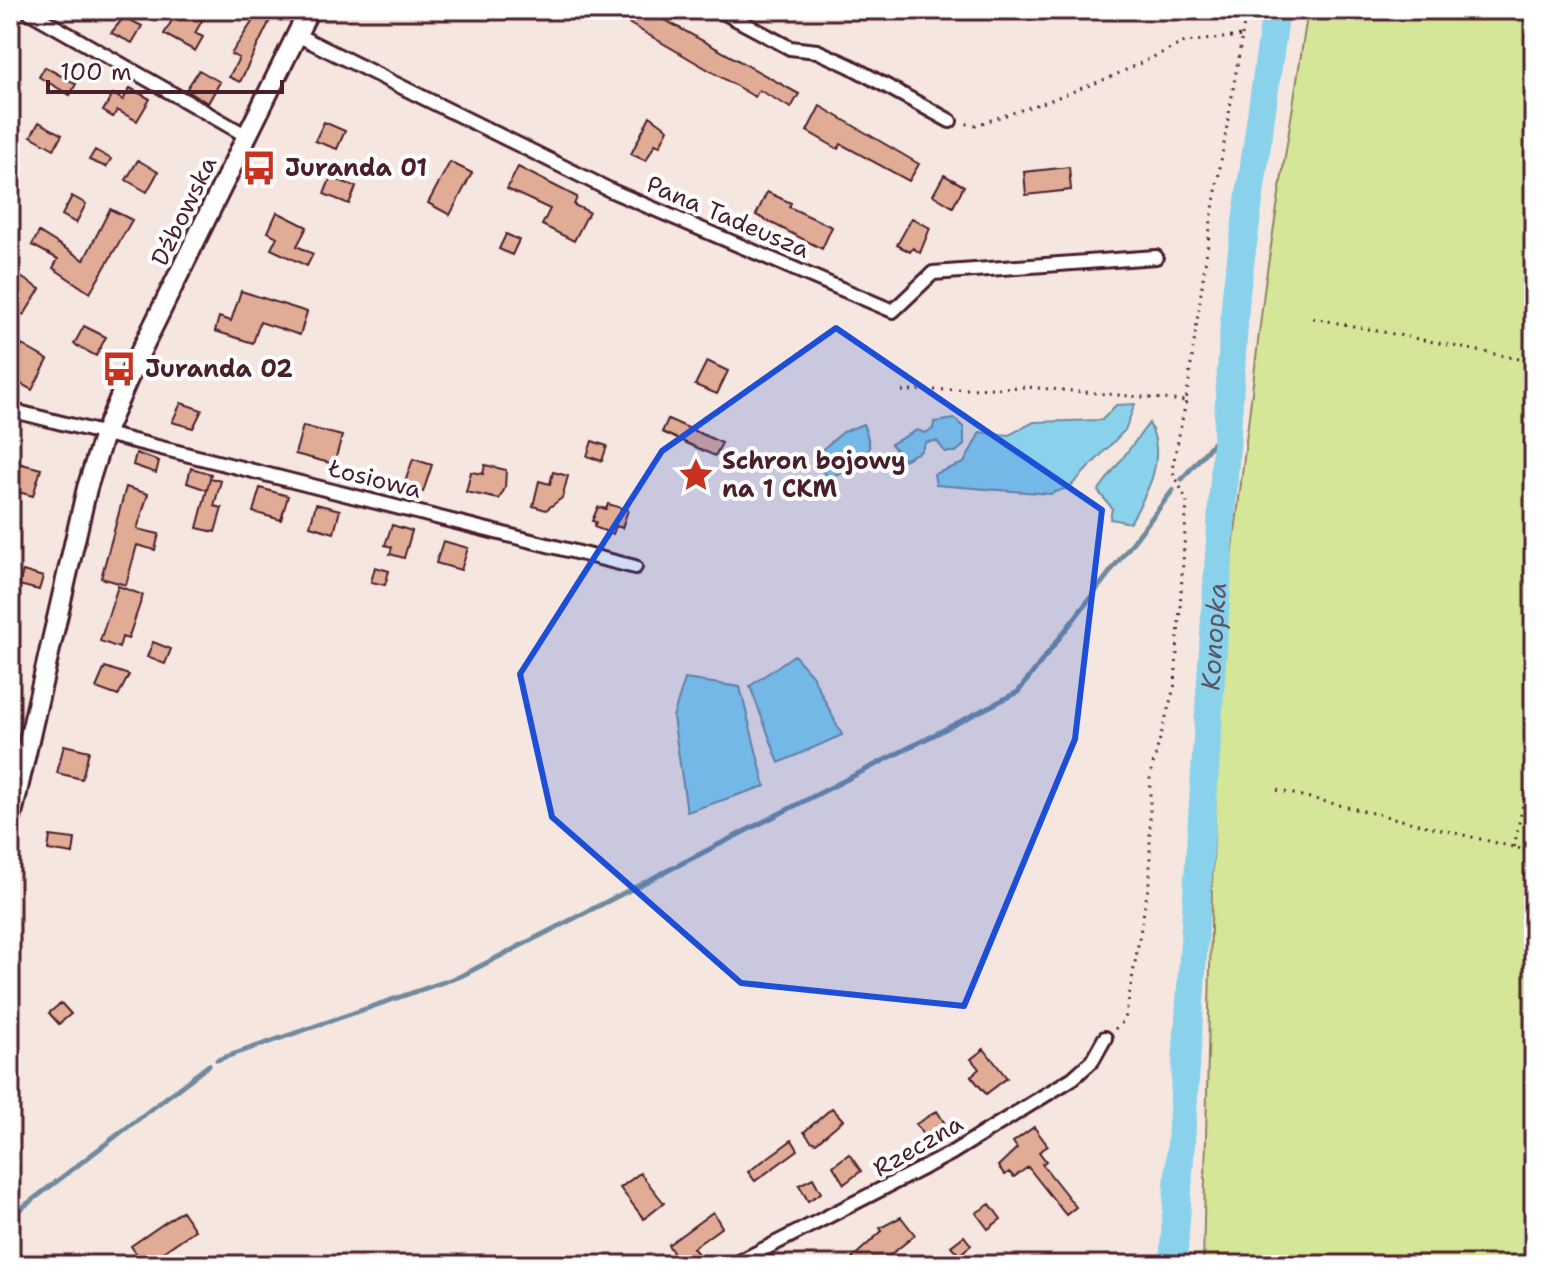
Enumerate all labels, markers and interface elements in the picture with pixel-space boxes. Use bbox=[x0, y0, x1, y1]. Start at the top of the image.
scale bar bbox=[48, 44, 282, 94]
text: 100 m bbox=[60, 56, 132, 88]
bus stop icon: Juranda 01 bbox=[240, 149, 278, 187]
street label: Dźbowska bbox=[144, 151, 224, 271]
place label: Juranda 01 bbox=[285, 152, 427, 184]
street label: Pana Tadeusza bbox=[642, 168, 814, 266]
bus stop icon: Juranda 02 bbox=[100, 350, 138, 388]
place label: Juranda 02 bbox=[145, 353, 293, 385]
place label: Schron bojowy na 1 CKM bbox=[722, 445, 906, 505]
street label: Łosiowa bbox=[324, 452, 425, 506]
place icon: Schron bojowy na 1 CKM bbox=[677, 456, 715, 494]
water label: Konopka bbox=[1192, 581, 1234, 691]
street label: Rzeczna bbox=[867, 1107, 969, 1185]

